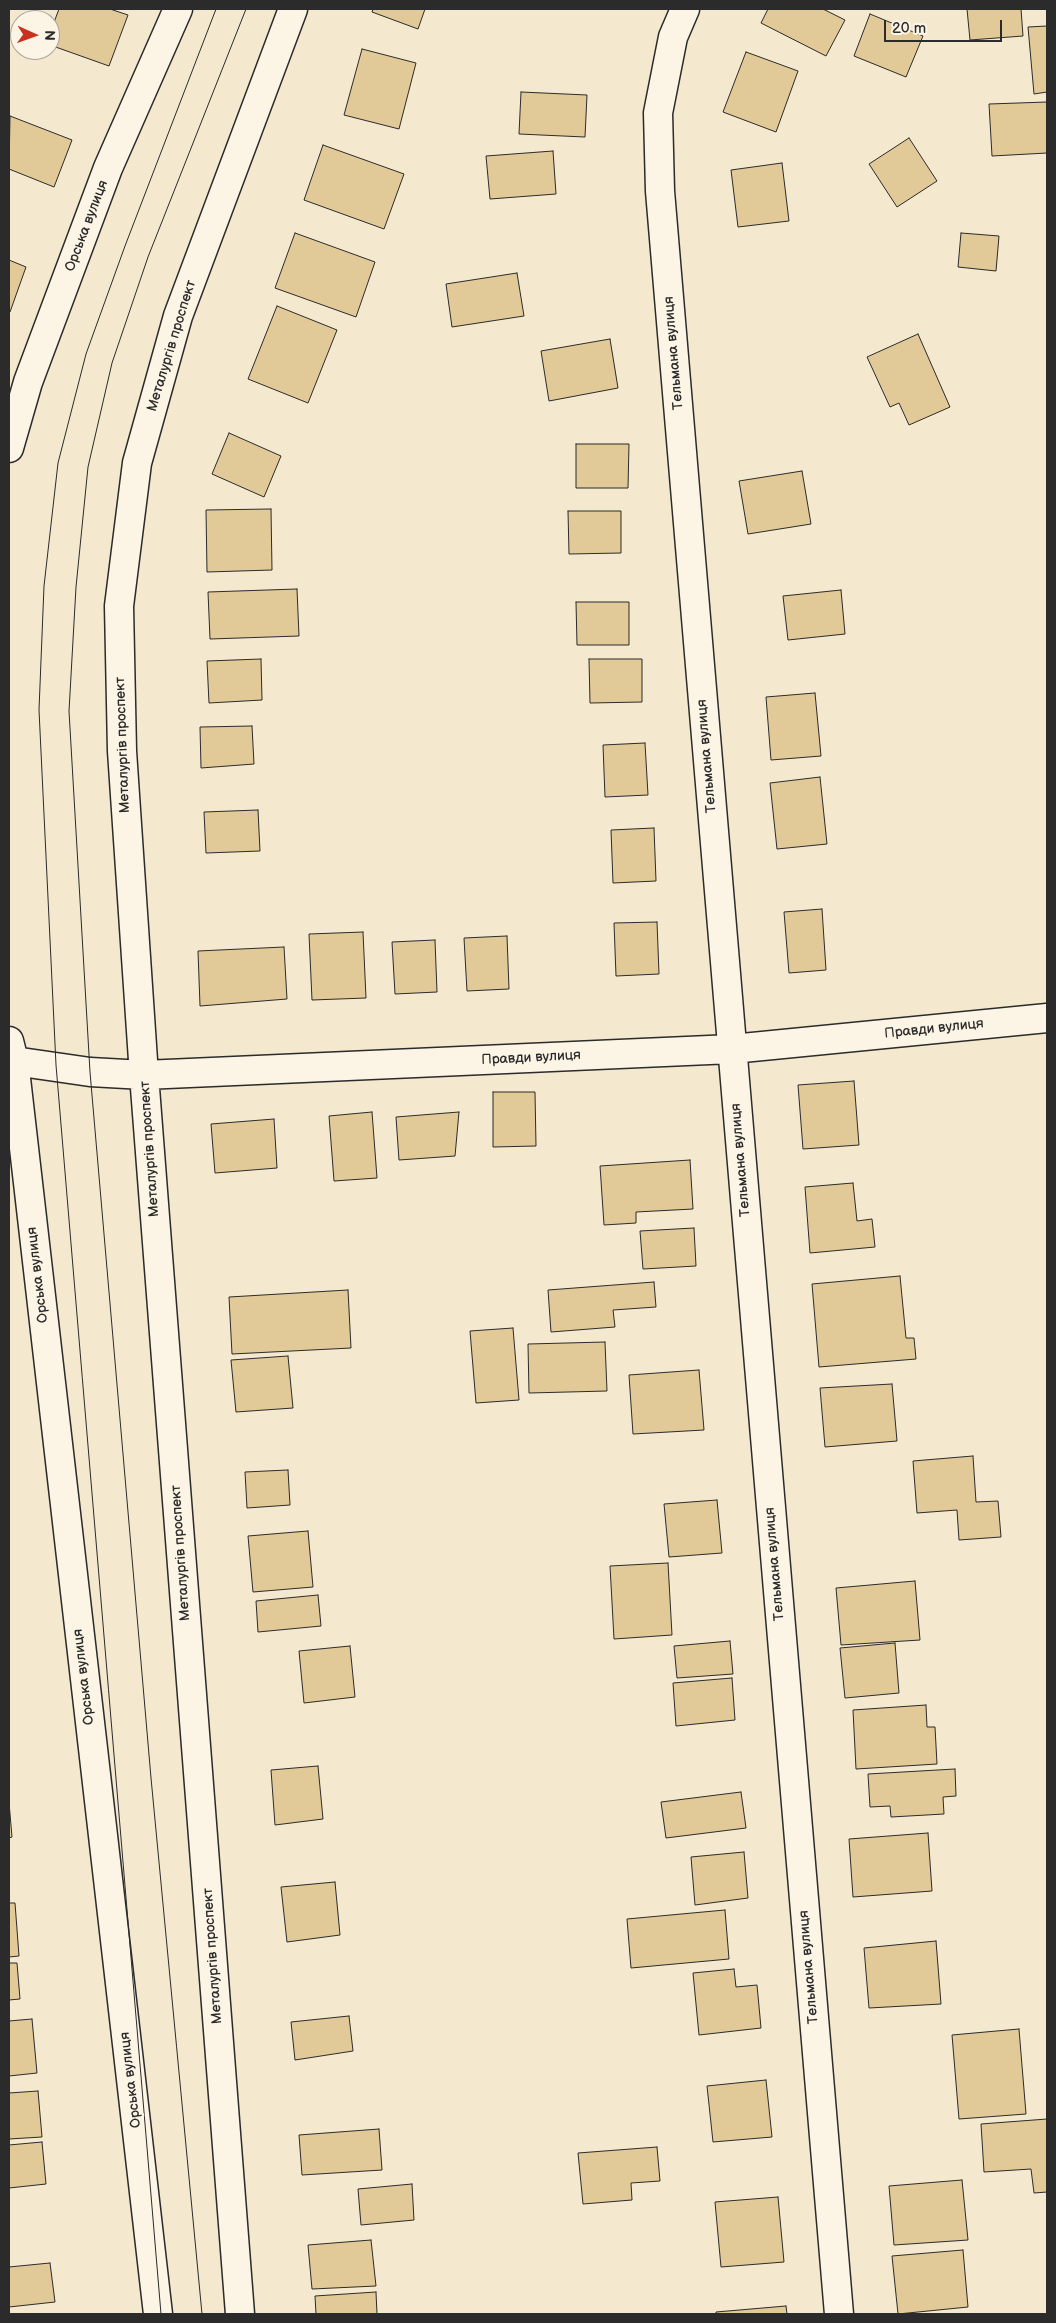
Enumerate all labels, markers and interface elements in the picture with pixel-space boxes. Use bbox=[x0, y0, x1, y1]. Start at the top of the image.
north arrow bbox=[10, 10, 60, 60]
scale bar bbox=[886, 10, 1004, 42]
text: 20 m bbox=[892, 19, 926, 38]
text: N bbox=[41, 30, 58, 41]
street label: Орська вулиця bbox=[62, 178, 112, 274]
street label: Металургів проспект bbox=[144, 278, 200, 414]
street label: Тельмана вулиця bbox=[661, 296, 687, 410]
street label: Металургів проспект bbox=[112, 677, 134, 813]
street label: Тельмана вулиця bbox=[694, 699, 720, 813]
street label: Правди вулиця bbox=[884, 1015, 984, 1043]
street label: Правди вулиця bbox=[481, 1047, 581, 1069]
street label: Металургів проспект bbox=[137, 1080, 163, 1218]
street label: Тельмана вулиця bbox=[728, 1103, 754, 1217]
street label: Орська вулиця bbox=[24, 1226, 52, 1324]
street label: Металургів проспект bbox=[168, 1484, 194, 1622]
street label: Тельмана вулиця bbox=[762, 1507, 788, 1621]
street label: Орська вулиця bbox=[70, 1628, 98, 1726]
street label: Металургів проспект bbox=[200, 1887, 226, 2025]
street label: Тельмана вулиця bbox=[796, 1910, 822, 2024]
street label: Орська вулиця bbox=[117, 2031, 145, 2129]

